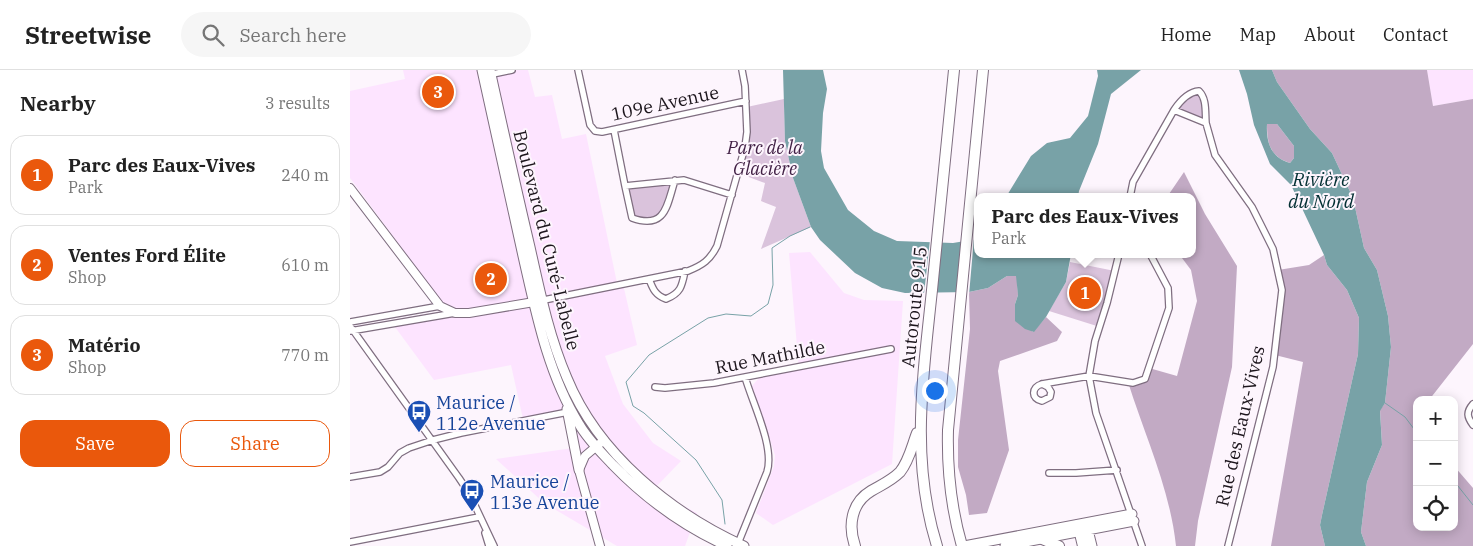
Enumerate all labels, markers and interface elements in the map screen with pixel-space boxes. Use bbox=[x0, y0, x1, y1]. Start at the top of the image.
search box bbox=[181, 12, 531, 57]
text: Streetwise bbox=[25, 19, 151, 51]
icon: search bbox=[199, 21, 227, 49]
text: Search here bbox=[239, 23, 346, 47]
text: Home bbox=[1160, 23, 1212, 46]
text: Map bbox=[1240, 23, 1276, 46]
text: About bbox=[1304, 23, 1355, 46]
text: Contact bbox=[1383, 23, 1448, 46]
pin: 3 bbox=[422, 73, 454, 111]
street label: 109e Avenue bbox=[609, 80, 721, 126]
text: Nearby bbox=[20, 89, 96, 117]
text: 3 results bbox=[265, 93, 330, 113]
street label: Boulevard du Curé-Labelle bbox=[508, 128, 586, 352]
park label: Parc de la Glacière bbox=[726, 136, 803, 180]
text: Parc des Eaux-Vives bbox=[68, 153, 256, 177]
text: 1 bbox=[32, 165, 42, 185]
text: 240 m bbox=[281, 165, 329, 185]
water label: Rivière du Nord bbox=[1288, 167, 1355, 213]
text: Park bbox=[68, 177, 103, 197]
popup bbox=[974, 193, 1196, 258]
text: Parc des Eaux-Vives bbox=[991, 204, 1179, 228]
text: Park bbox=[991, 228, 1026, 248]
text: Ventes Ford Élite bbox=[68, 243, 226, 267]
street label: Autoroute 915 bbox=[896, 245, 932, 369]
text: 2 bbox=[32, 255, 42, 275]
text: 610 m bbox=[281, 255, 329, 275]
pin: 2 bbox=[475, 260, 507, 298]
text: Shop bbox=[68, 267, 106, 287]
pin: 1 bbox=[1069, 274, 1101, 312]
text: Matério bbox=[68, 333, 141, 357]
street label: Rue Mathilde bbox=[713, 335, 827, 379]
street label: Rue des Eaux-Vives bbox=[1210, 343, 1270, 509]
text: 3 bbox=[32, 345, 42, 365]
text: 770 m bbox=[281, 345, 329, 365]
text: Shop bbox=[68, 357, 106, 377]
your location bbox=[922, 378, 948, 404]
place label: Maurice / 112e Avenue bbox=[436, 391, 546, 435]
map controls bbox=[1413, 396, 1458, 531]
button: + bbox=[1413, 396, 1458, 441]
bus stop icon: Maurice / 112e Avenue bbox=[406, 399, 432, 433]
button: Save bbox=[20, 420, 170, 467]
button: Share bbox=[180, 420, 330, 467]
button: − bbox=[1413, 441, 1458, 486]
place label: Maurice / 113e Avenue bbox=[490, 470, 600, 514]
bus stop icon: Maurice / 113e Avenue bbox=[459, 478, 485, 512]
button: locate bbox=[1413, 486, 1458, 531]

